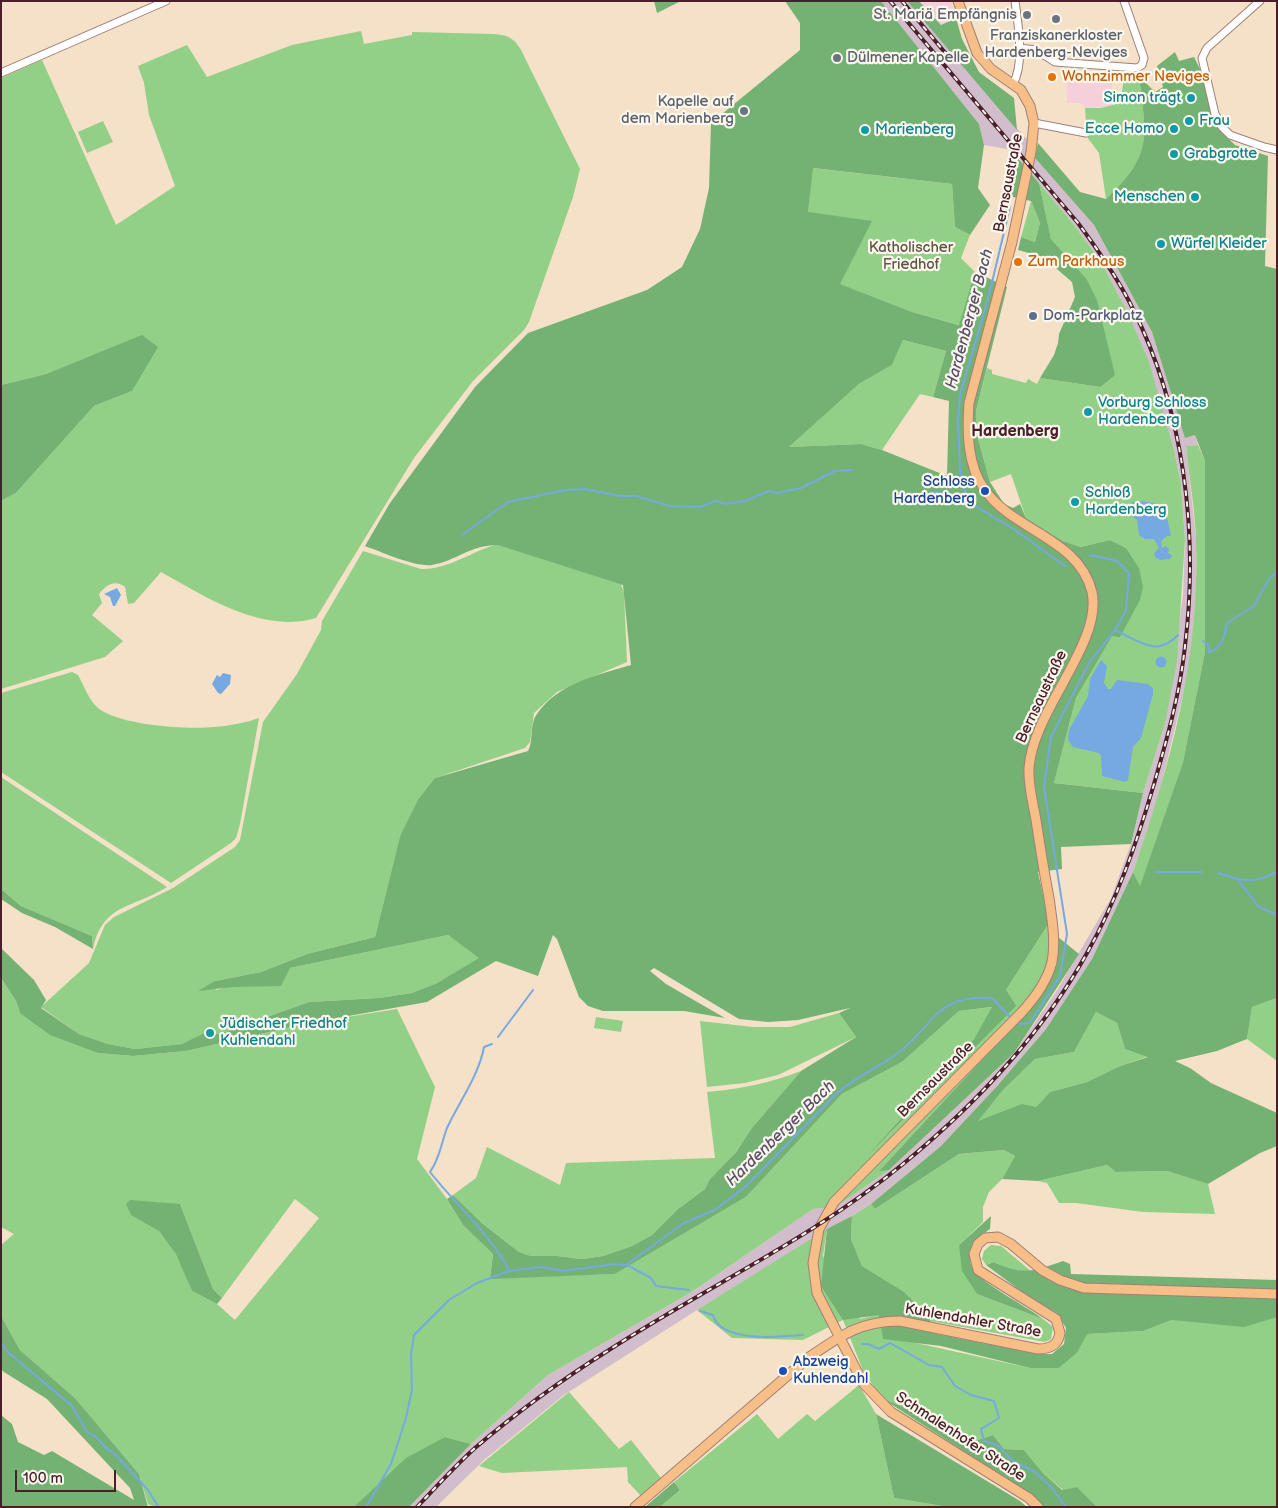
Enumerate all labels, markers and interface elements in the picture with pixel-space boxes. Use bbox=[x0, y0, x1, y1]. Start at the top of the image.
place label: St. Mariä Empfängnis bbox=[873, 6, 1017, 24]
marker: St. Mariä Empfängnis bbox=[1021, 9, 1033, 21]
marker: Franziskanerkloster Hardenberg-Neviges bbox=[1050, 13, 1062, 25]
place label: Franziskanerkloster Hardenberg-Neviges bbox=[984, 27, 1128, 62]
place label: Dülmener Kapelle bbox=[847, 49, 969, 67]
marker: Dülmener Kapelle bbox=[831, 52, 843, 64]
place label: Wohnzimmer Neviges bbox=[1062, 68, 1210, 86]
marker: Wohnzimmer Neviges bbox=[1046, 71, 1058, 83]
place label: Simon trägt bbox=[1104, 89, 1181, 107]
marker: Simon trägt bbox=[1185, 92, 1197, 104]
place label: Kapelle auf dem Marienberg bbox=[621, 93, 734, 128]
marker: Kapelle auf dem Marienberg bbox=[738, 105, 750, 117]
place label: Frau bbox=[1199, 112, 1230, 130]
marker: Frau bbox=[1183, 115, 1195, 127]
place label: Ecce Homo bbox=[1085, 120, 1164, 138]
place label: Marienberg bbox=[875, 121, 954, 139]
marker: Ecce Homo bbox=[1168, 123, 1180, 135]
marker: Marienberg bbox=[859, 124, 871, 136]
street label: Bernsaustraße bbox=[991, 132, 1027, 234]
place label: Grabgrotte bbox=[1184, 145, 1257, 163]
marker: Grabgrotte bbox=[1168, 148, 1180, 160]
place label: Menschen bbox=[1114, 188, 1185, 206]
marker: Menschen bbox=[1189, 191, 1201, 203]
place label: Würfel Kleider bbox=[1171, 235, 1267, 253]
marker: Würfel Kleider bbox=[1155, 238, 1167, 250]
park label: Katholischer Friedhof bbox=[869, 239, 953, 274]
water label: Hardenberger Bach bbox=[942, 247, 998, 391]
place label: Zum Parkhaus bbox=[1028, 253, 1124, 271]
marker: Zum Parkhaus bbox=[1012, 256, 1024, 268]
place label: Dom-Parkplatz bbox=[1043, 307, 1142, 325]
marker: Dom-Parkplatz bbox=[1027, 310, 1039, 322]
place label: Vorburg Schloss Hardenberg bbox=[1098, 394, 1206, 429]
marker: Vorburg Schloss Hardenberg bbox=[1082, 406, 1094, 418]
district label: Hardenberg bbox=[971, 422, 1059, 442]
place label: Schloss Hardenberg bbox=[893, 473, 975, 508]
place label: Schloß Hardenberg bbox=[1085, 484, 1167, 519]
marker: Schloss Hardenberg bbox=[979, 485, 991, 497]
marker: Schloß Hardenberg bbox=[1069, 496, 1081, 508]
street label: Bernsaustraße bbox=[1013, 648, 1071, 746]
place label: Jüdischer Friedhof Kuhlendahl bbox=[220, 1015, 347, 1050]
marker: Jüdischer Friedhof Kuhlendahl bbox=[204, 1027, 216, 1039]
street label: Bernsaustraße bbox=[894, 1038, 978, 1122]
water label: Hardenberger Bach bbox=[723, 1077, 839, 1191]
street label: Kuhlendahler Straße bbox=[903, 1300, 1043, 1342]
place label: Abzweig Kuhlendahl bbox=[793, 1353, 868, 1388]
marker: Abzweig Kuhlendahl bbox=[777, 1365, 789, 1377]
street label: Schmalenhofer Straße bbox=[892, 1388, 1028, 1486]
scale bar bbox=[18, 1460, 119, 1492]
text: 100 m bbox=[23, 1469, 63, 1488]

